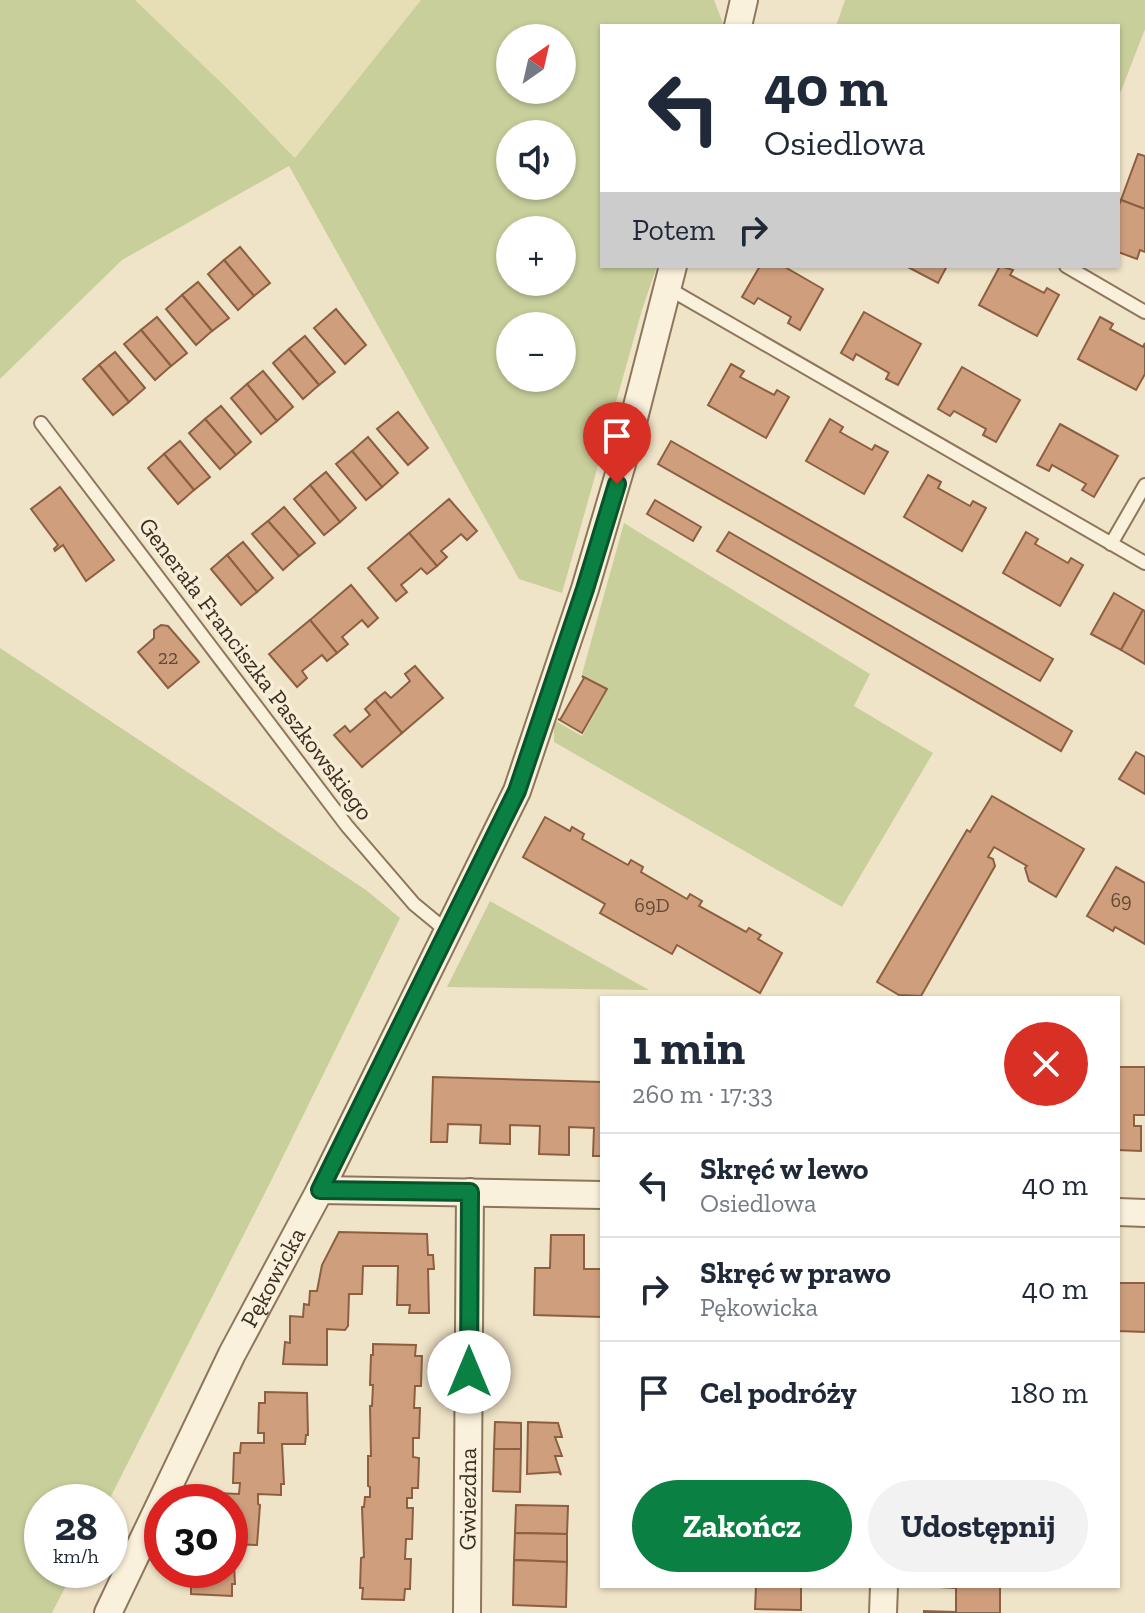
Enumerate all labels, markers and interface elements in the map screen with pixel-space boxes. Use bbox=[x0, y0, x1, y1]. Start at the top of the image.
north arrow bbox=[496, 24, 576, 104]
map controls bbox=[496, 24, 576, 392]
text: 40 m bbox=[764, 53, 888, 120]
icon: left bbox=[632, 56, 736, 160]
button: sound bbox=[496, 120, 576, 200]
text: Osiedlowa bbox=[764, 121, 925, 164]
icon: right bbox=[731, 208, 775, 252]
text: Potem bbox=[632, 212, 715, 248]
button: + bbox=[496, 216, 576, 296]
button: − bbox=[496, 312, 576, 392]
pin bbox=[583, 402, 651, 484]
icon: arrive bbox=[595, 414, 639, 458]
street label: Generała Franciszka Paszkowskiego bbox=[133, 512, 380, 826]
house number: 22 bbox=[158, 645, 178, 669]
house number: 69 bbox=[1110, 888, 1132, 912]
house number: 69D bbox=[634, 893, 670, 917]
text: 1 min bbox=[632, 1019, 745, 1076]
button: close bbox=[1004, 1022, 1088, 1106]
text: 260 m · 17:33 bbox=[632, 1078, 773, 1110]
text: Skręć w lewo bbox=[700, 1151, 869, 1187]
icon: left bbox=[632, 1163, 676, 1207]
text: 40 m bbox=[1022, 1167, 1088, 1203]
text: Osiedlowa bbox=[700, 1187, 817, 1219]
street label: Pękowicka bbox=[234, 1222, 311, 1332]
text: Skręć w prawo bbox=[700, 1255, 891, 1291]
icon: right bbox=[632, 1267, 676, 1311]
text: 40 m bbox=[1022, 1271, 1088, 1307]
text: Pękowicka bbox=[700, 1291, 818, 1323]
position arrow bbox=[427, 1330, 511, 1414]
icon: arrive bbox=[632, 1371, 676, 1415]
text: Cel podróży bbox=[700, 1375, 857, 1411]
text: 180 m bbox=[1010, 1375, 1088, 1411]
street label: Gwiezdna bbox=[452, 1447, 482, 1550]
button: Zakończ bbox=[632, 1480, 852, 1572]
button: Udostępnij bbox=[868, 1480, 1088, 1572]
speed limit sign: 30 bbox=[144, 1484, 248, 1588]
text: 28 bbox=[54, 1502, 98, 1550]
text: km/h bbox=[53, 1544, 99, 1568]

